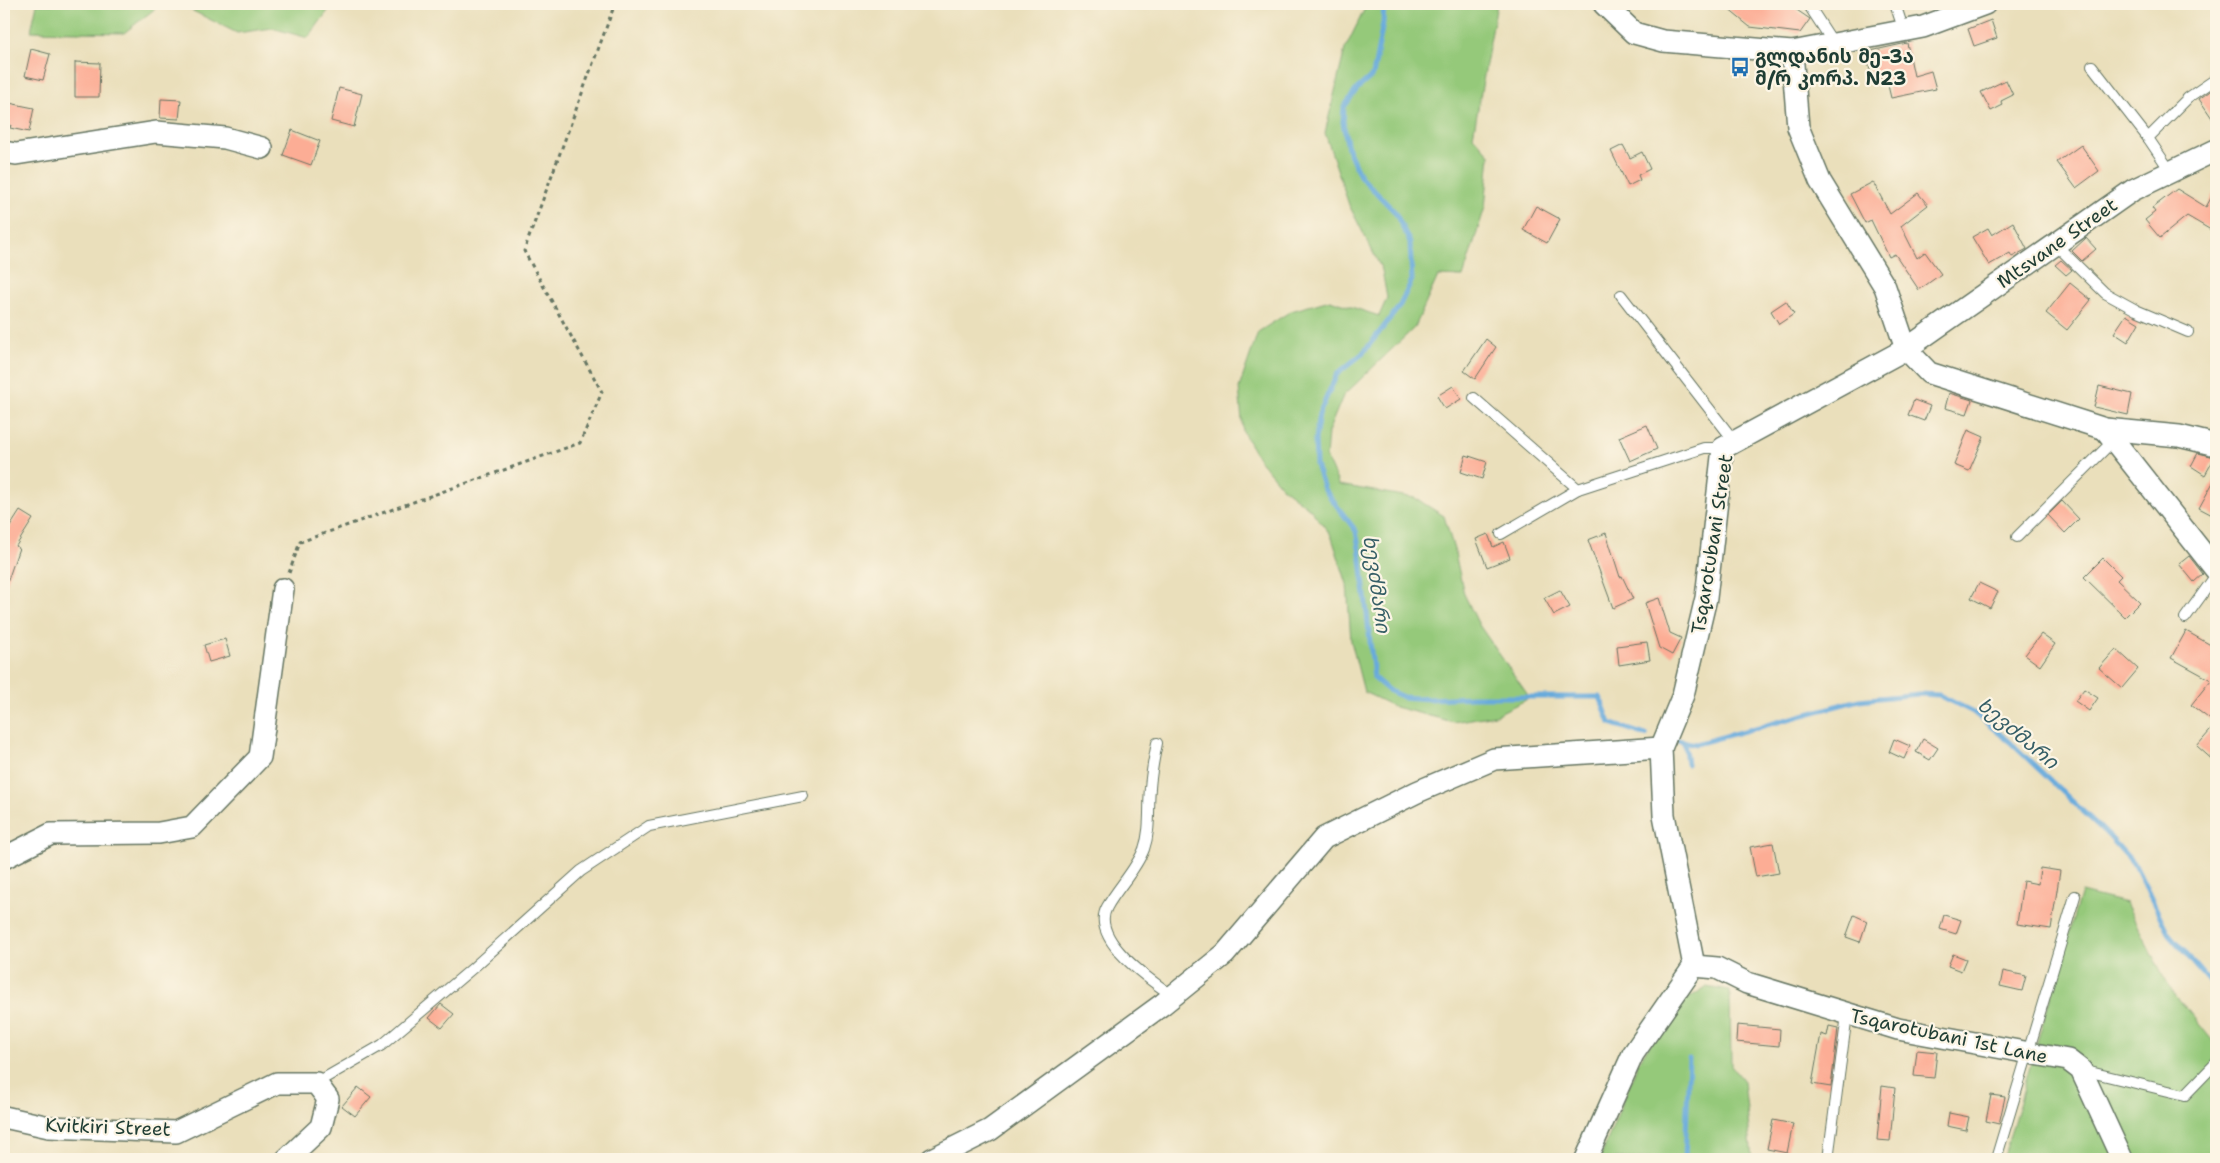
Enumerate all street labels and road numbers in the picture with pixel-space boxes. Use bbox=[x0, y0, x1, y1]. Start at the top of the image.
street label: Mtsvane Street bbox=[1992, 192, 2122, 294]
street label: Tsqarotubani Street bbox=[1685, 452, 1739, 636]
street label: Tsqarotubani 1st Lane bbox=[1848, 1003, 2050, 1069]
street label: Kvitkiri Street bbox=[45, 1112, 171, 1142]

